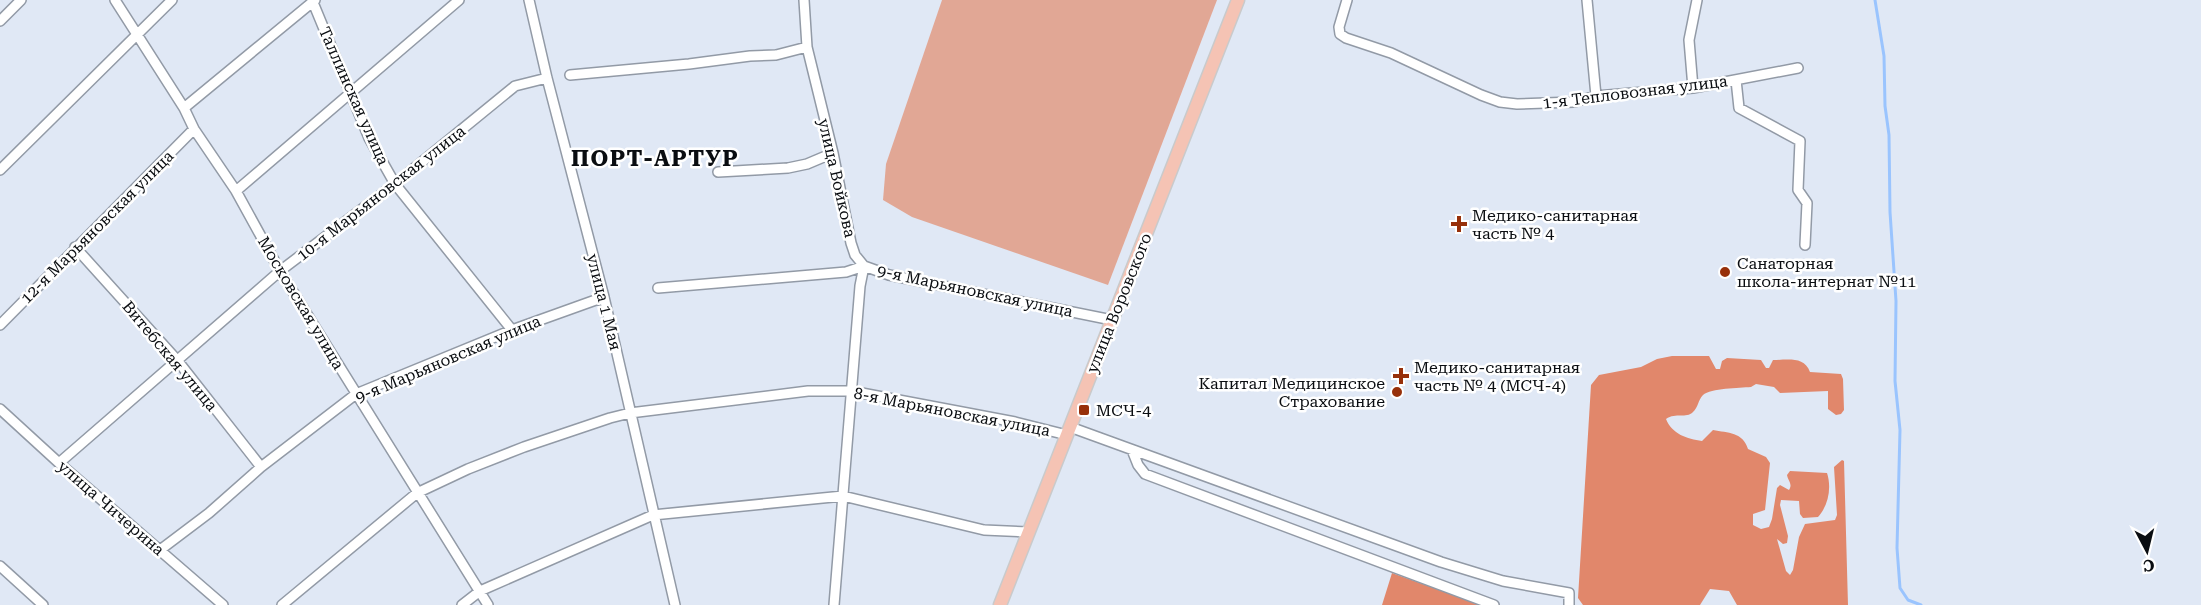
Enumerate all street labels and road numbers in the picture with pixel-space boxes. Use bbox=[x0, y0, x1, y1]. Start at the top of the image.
street label: Таллинская улица bbox=[315, 24, 393, 168]
street label: 1-я Тепловозная улица bbox=[1541, 71, 1729, 113]
street label: улица Войкова bbox=[814, 117, 860, 240]
street label: 10-я Марьяновская улица bbox=[293, 121, 469, 265]
street label: 12-я Марьяновская улица bbox=[17, 146, 178, 307]
street label: улица Воровского bbox=[1082, 230, 1156, 376]
street label: Московская улица bbox=[254, 233, 348, 373]
street label: улица 1 Мая bbox=[583, 252, 625, 352]
street label: 9-я Марьяновская улица bbox=[875, 261, 1075, 321]
street label: Витебская улица bbox=[118, 297, 222, 415]
street label: 9-я Марьяновская улица bbox=[352, 311, 544, 407]
street label: 8-я Марьяновская улица bbox=[852, 384, 1052, 440]
street label: улица Чичерина bbox=[54, 457, 168, 560]

